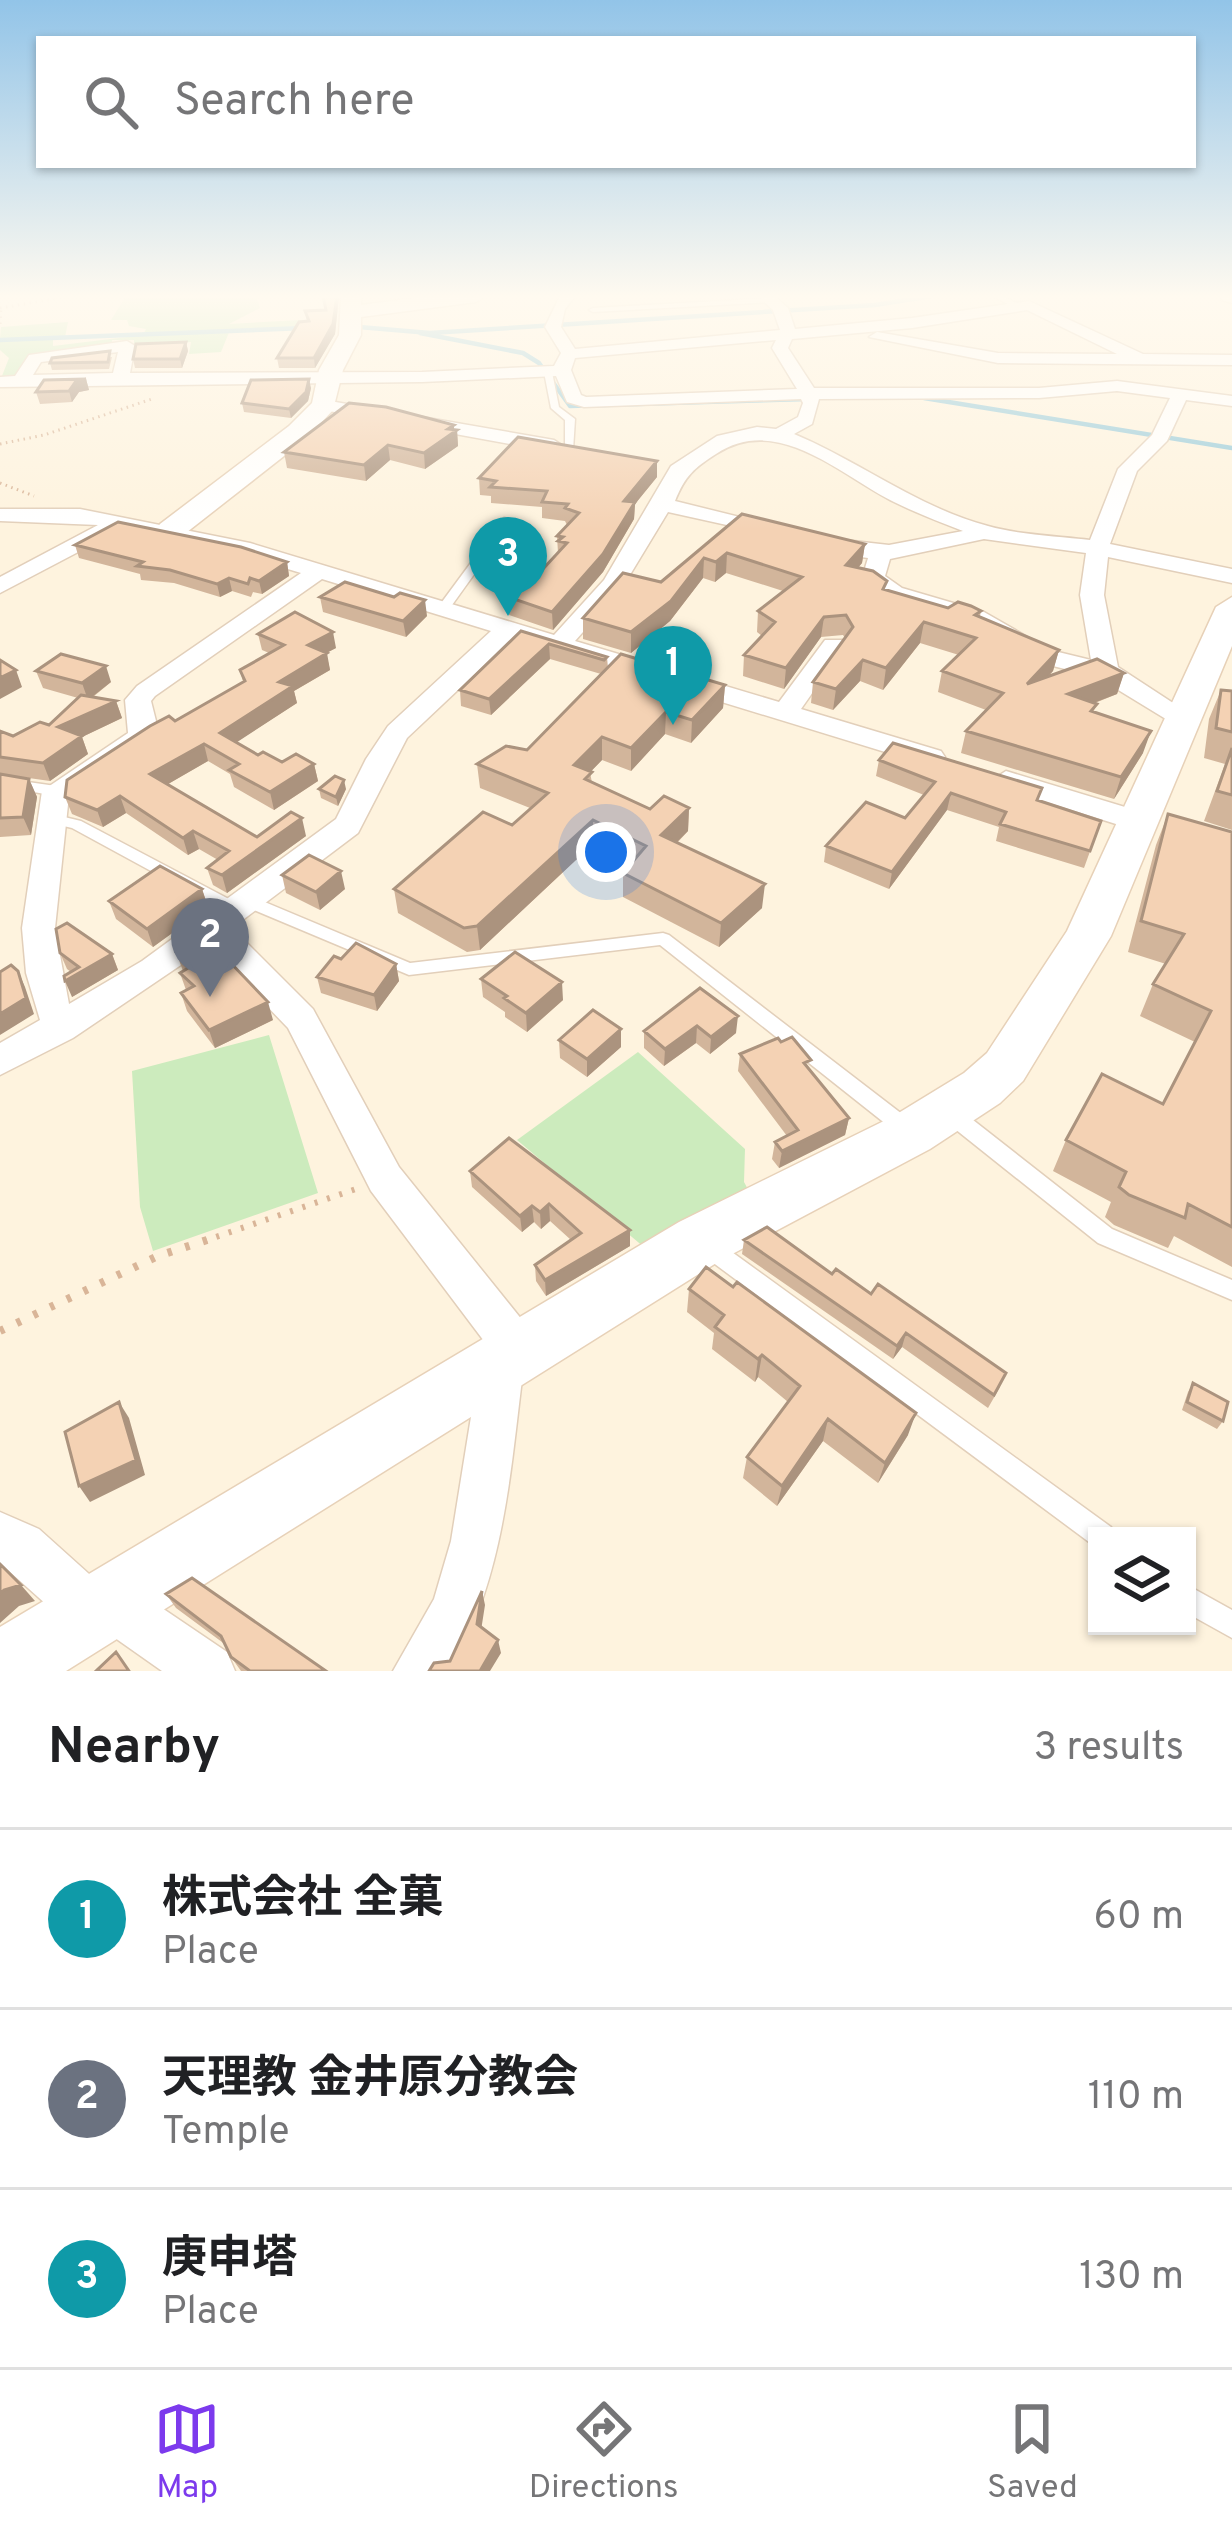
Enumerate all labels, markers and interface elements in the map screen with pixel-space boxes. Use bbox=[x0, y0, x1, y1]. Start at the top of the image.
search box bbox=[36, 36, 1196, 168]
icon: search bbox=[78, 69, 144, 135]
text: Search here bbox=[174, 74, 414, 131]
pin: 3 bbox=[469, 517, 547, 616]
pin: 1 bbox=[634, 626, 712, 725]
your location bbox=[576, 822, 636, 882]
pin: 2 bbox=[171, 898, 249, 997]
map controls bbox=[1088, 1527, 1196, 1635]
button: layers bbox=[1088, 1527, 1196, 1635]
text: Nearby bbox=[48, 1717, 220, 1782]
text: 3 results bbox=[1034, 1725, 1184, 1774]
text: 株式会社 全菓 bbox=[162, 1872, 443, 1929]
text: 1 bbox=[79, 1894, 95, 1943]
text: 60 m bbox=[1093, 1894, 1184, 1943]
text: Place bbox=[162, 1929, 259, 1978]
text: 天理教 金井原分教会 bbox=[162, 2052, 578, 2109]
text: 2 bbox=[75, 2074, 99, 2123]
text: 110 m bbox=[1088, 2074, 1184, 2123]
text: Temple bbox=[162, 2109, 289, 2158]
text: 庚申塔 bbox=[162, 2232, 297, 2289]
text: 3 bbox=[75, 2254, 99, 2303]
text: 130 m bbox=[1079, 2254, 1184, 2303]
text: Place bbox=[162, 2289, 259, 2338]
tab: Map bbox=[154, 2396, 220, 2510]
tab: Directions bbox=[529, 2396, 679, 2510]
tab: Saved bbox=[987, 2396, 1078, 2510]

